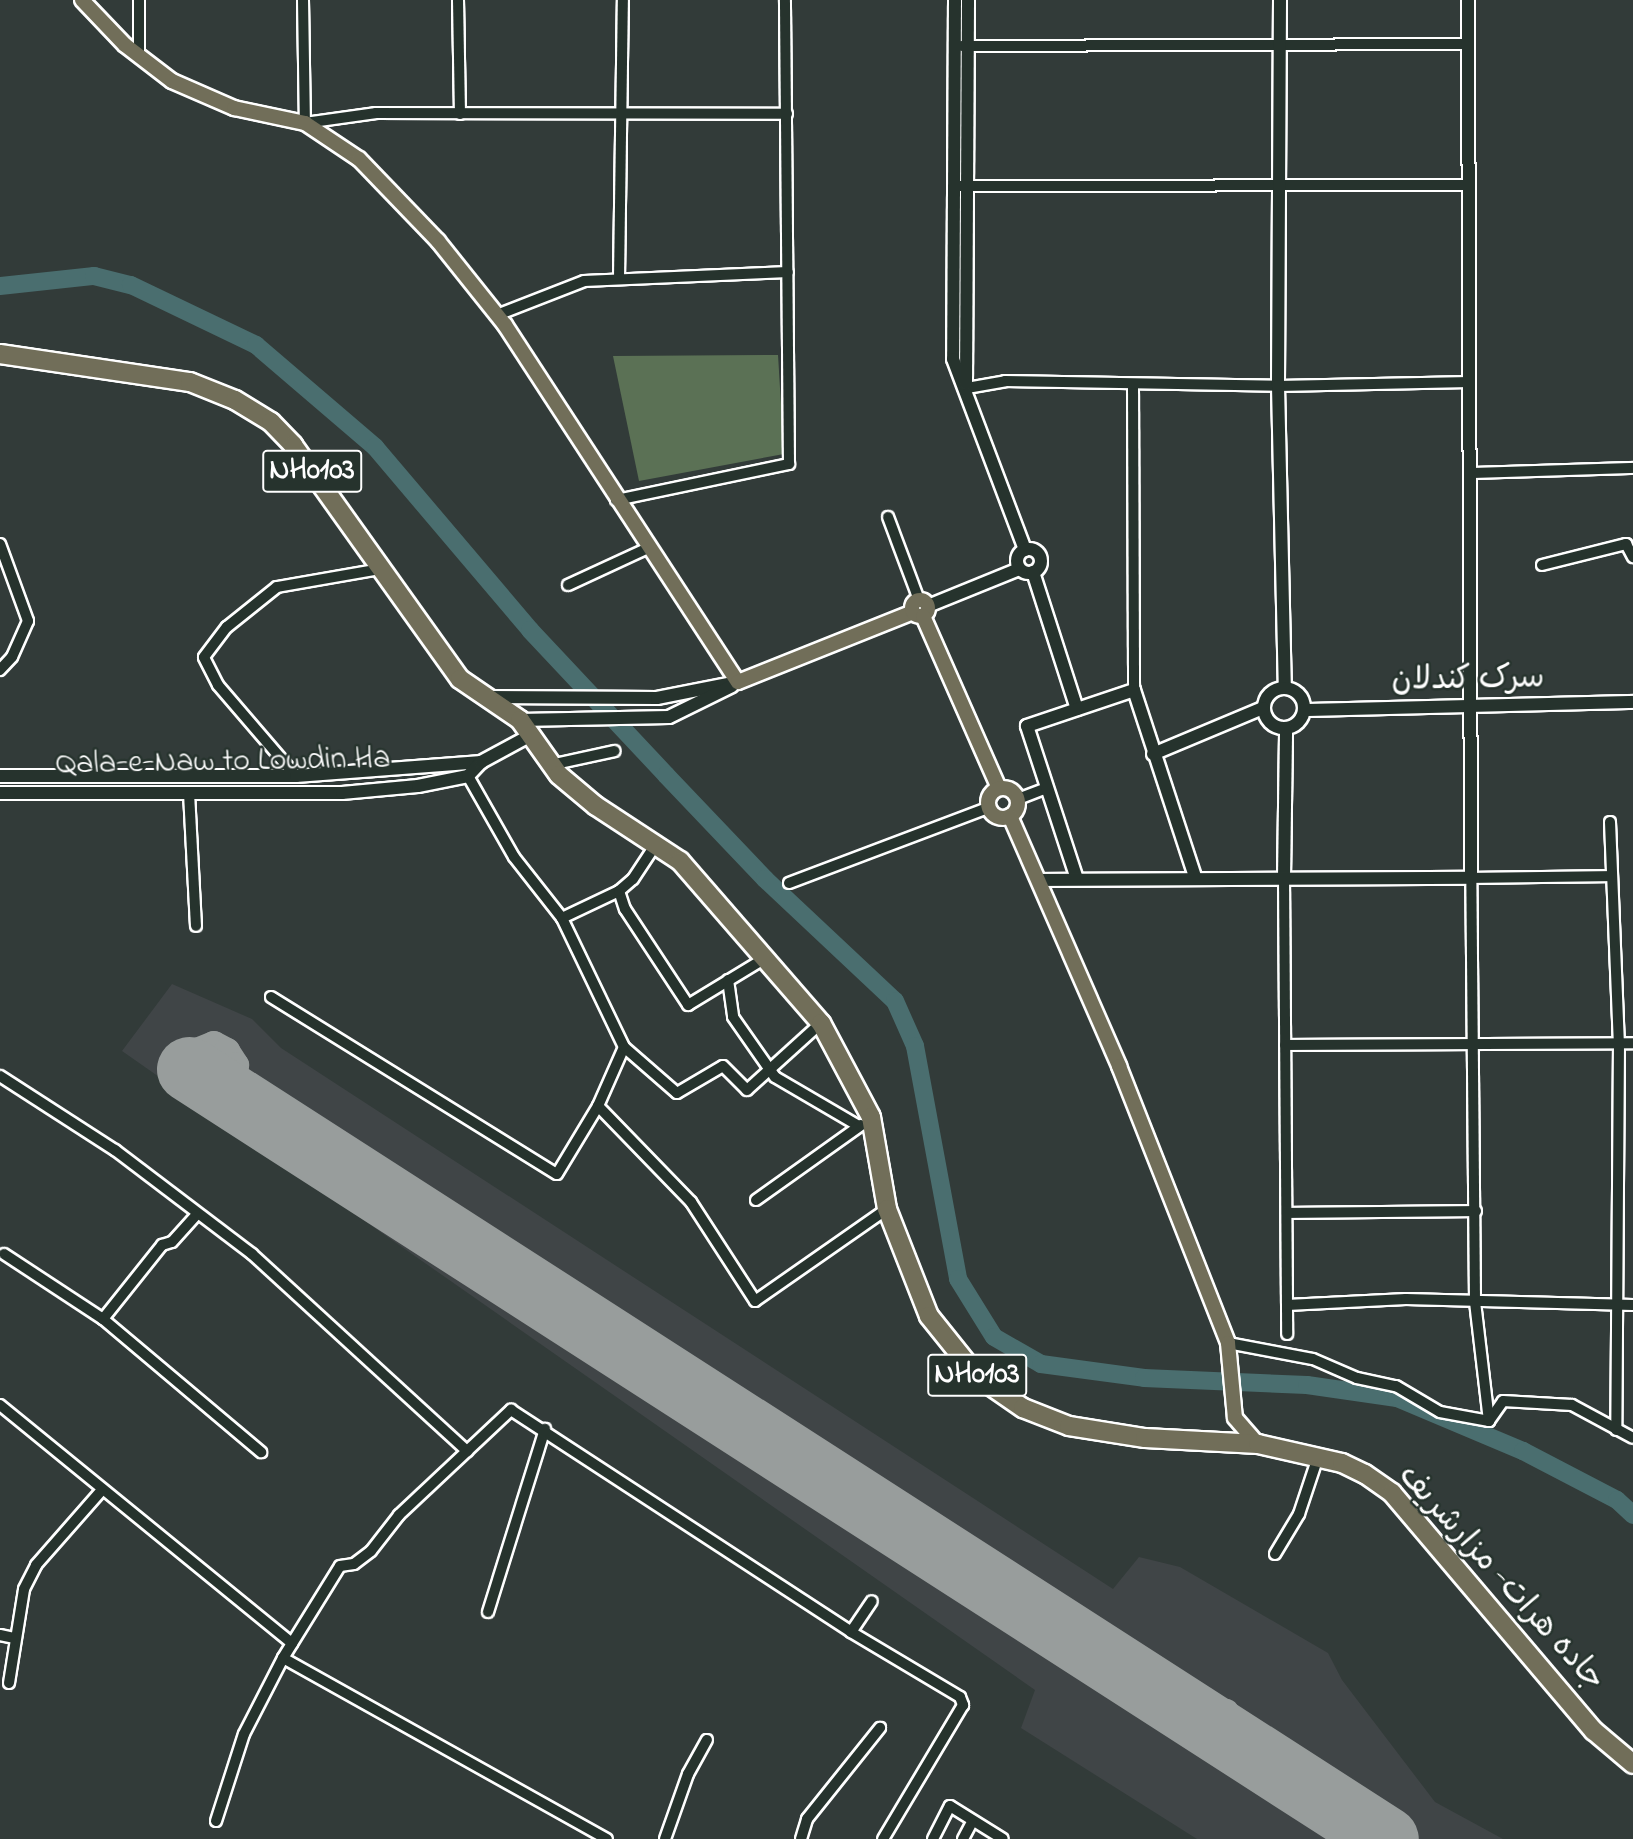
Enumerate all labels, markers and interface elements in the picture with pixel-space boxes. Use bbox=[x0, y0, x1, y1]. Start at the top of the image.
road number: NH0103 bbox=[261, 445, 363, 498]
street label: سرک کندلان bbox=[1391, 660, 1545, 702]
street label: Qala-e-Naw to Lowdin Ha bbox=[55, 741, 391, 785]
road number: NH0103 bbox=[926, 1348, 1028, 1401]
street label: جاده هرات- مزارشریف bbox=[1388, 1458, 1612, 1700]

